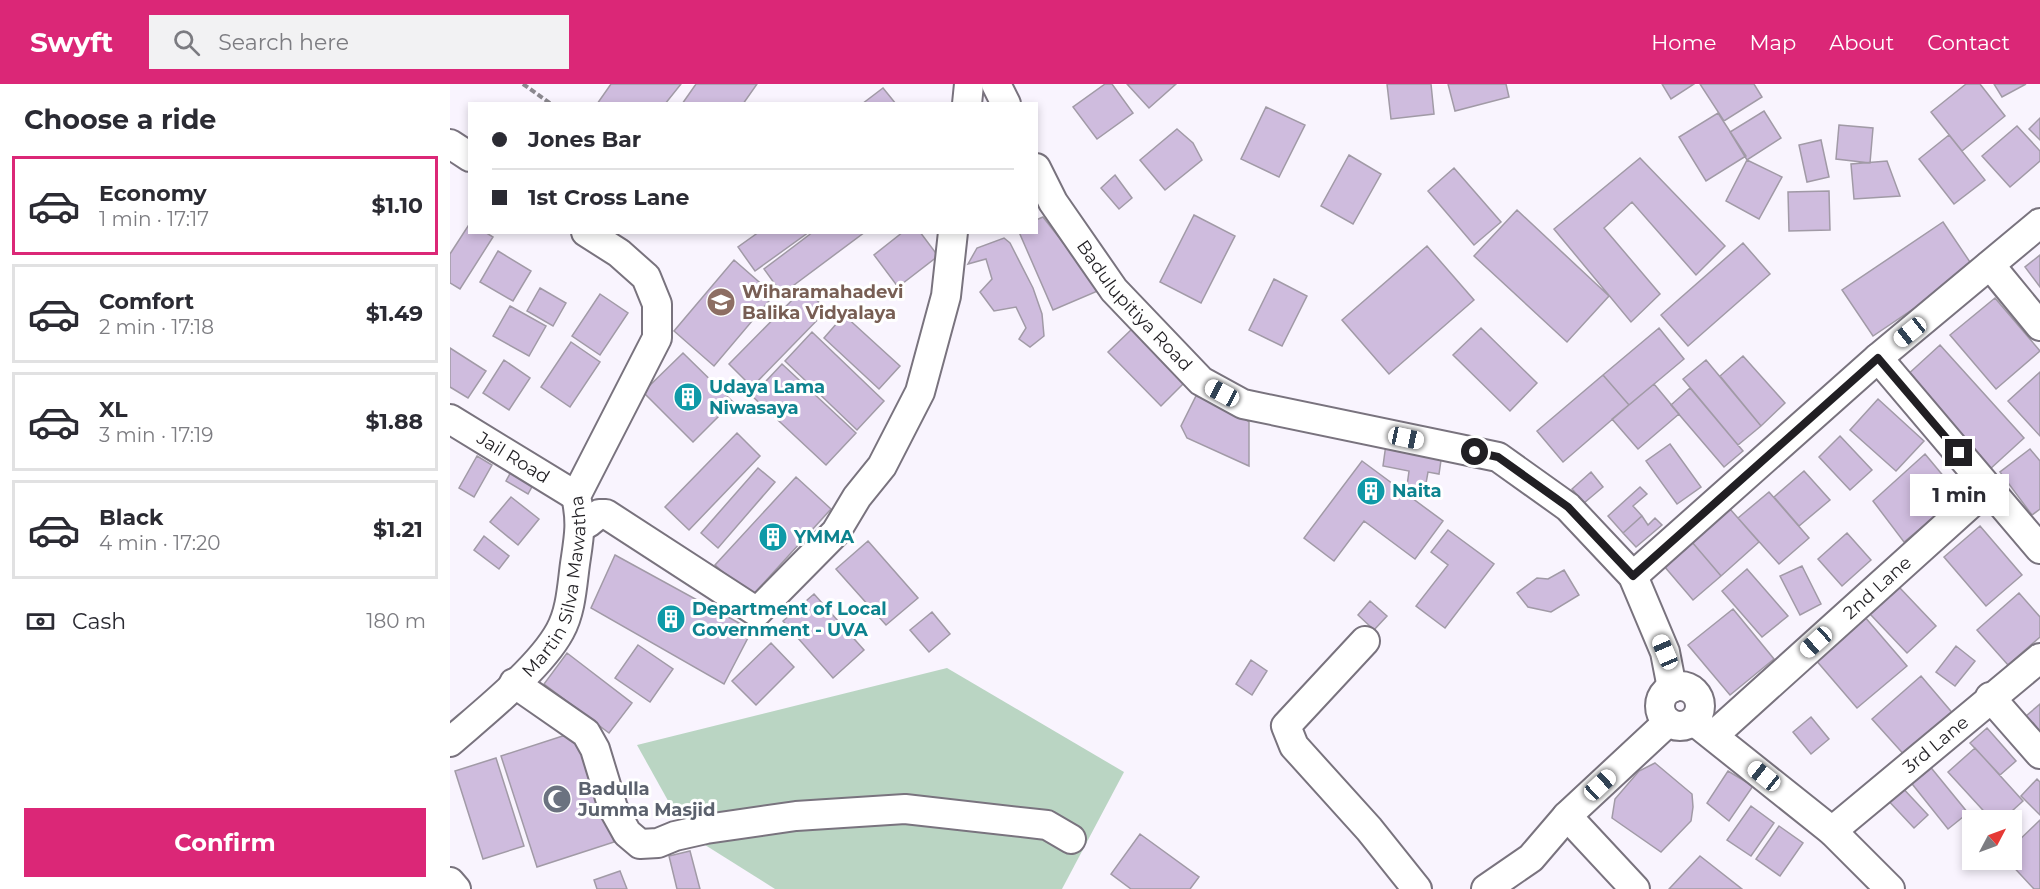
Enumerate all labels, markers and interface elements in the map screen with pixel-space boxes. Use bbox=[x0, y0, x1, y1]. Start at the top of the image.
search box bbox=[149, 15, 569, 69]
text: Swyft bbox=[30, 25, 113, 59]
icon: search bbox=[170, 26, 203, 59]
text: Search here bbox=[218, 29, 349, 56]
text: Home bbox=[1651, 30, 1716, 55]
text: Map bbox=[1749, 30, 1796, 55]
text: About bbox=[1829, 30, 1894, 55]
text: Contact bbox=[1927, 30, 2010, 55]
text: Choose a ride bbox=[24, 103, 216, 136]
text: Jones Bar bbox=[528, 126, 641, 153]
icon: car bbox=[27, 179, 81, 233]
text: Economy bbox=[99, 180, 207, 207]
text: 1st Cross Lane bbox=[528, 184, 689, 211]
text: $1.10 bbox=[372, 192, 423, 219]
text: 1 min · 17:17 bbox=[99, 207, 209, 231]
street label: Badulupitiya Road bbox=[1072, 236, 1197, 376]
place label: Wiharamahadevi Balika Vidyalaya bbox=[742, 281, 903, 324]
school or university icon: Wiharamahadevi Balika Vidyalaya bbox=[705, 286, 737, 318]
icon: car bbox=[27, 287, 81, 341]
text: Comfort bbox=[99, 288, 194, 315]
text: $1.49 bbox=[366, 300, 423, 327]
car bbox=[1890, 314, 1930, 350]
text: 2 min · 17:18 bbox=[99, 315, 214, 339]
place label: Udaya Lama Niwasaya bbox=[709, 376, 825, 419]
car bbox=[1202, 377, 1242, 409]
building icon: Udaya Lama Niwasaya bbox=[672, 381, 704, 413]
icon: car bbox=[27, 395, 81, 449]
text: XL bbox=[99, 396, 128, 423]
text: $1.88 bbox=[366, 408, 423, 435]
text: 3 min · 17:19 bbox=[99, 423, 213, 447]
car bbox=[1387, 425, 1425, 451]
street label: Jail Road bbox=[472, 427, 554, 488]
route start bbox=[1461, 438, 1488, 465]
route end bbox=[1945, 439, 1972, 466]
callout: 1 min bbox=[1910, 474, 2008, 516]
building icon: Naita bbox=[1355, 475, 1387, 507]
place label: Naita bbox=[1392, 480, 1442, 502]
text: 1 min bbox=[1932, 483, 1987, 507]
street label: Martin Silva Mawatha bbox=[517, 494, 590, 682]
icon: car bbox=[27, 503, 81, 557]
text: Black bbox=[99, 504, 163, 531]
text: $1.21 bbox=[373, 516, 423, 543]
building icon: YMMA bbox=[757, 521, 789, 553]
place label: YMMA bbox=[793, 526, 854, 548]
text: 4 min · 17:20 bbox=[99, 531, 221, 555]
street label: 2nd Lane bbox=[1839, 551, 1916, 624]
place label: Department of Local Government - UVA bbox=[692, 598, 887, 641]
building icon: Department of Local Government - UVA bbox=[655, 603, 687, 635]
icon: cash bbox=[24, 605, 57, 638]
text: Cash bbox=[72, 608, 126, 635]
text: 180 m bbox=[366, 609, 426, 633]
car bbox=[1797, 623, 1835, 661]
car bbox=[1650, 632, 1680, 672]
street label: 3rd Lane bbox=[1899, 711, 1973, 778]
car bbox=[1744, 758, 1784, 794]
car bbox=[1581, 766, 1619, 804]
place label: Badulla Jumma Masjid bbox=[577, 778, 715, 821]
mosque icon: Badulla Jumma Masjid bbox=[541, 783, 573, 815]
button: Confirm bbox=[24, 808, 426, 877]
north arrow bbox=[1962, 810, 2022, 870]
map controls bbox=[1962, 810, 2022, 870]

